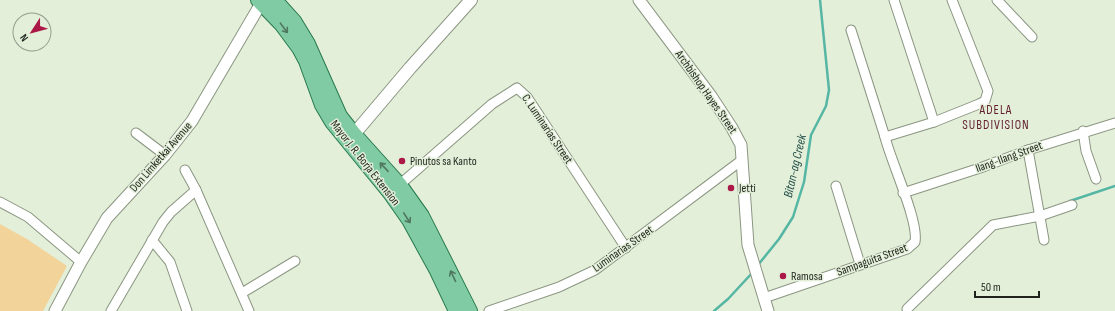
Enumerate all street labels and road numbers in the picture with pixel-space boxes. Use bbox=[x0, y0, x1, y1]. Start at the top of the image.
street label: Archbishop Hayes Street bbox=[671, 46, 741, 137]
street label: C. Luminarias Street bbox=[518, 91, 576, 167]
street label: Mayor J. R. Borja Extension bbox=[327, 117, 403, 209]
street label: Don Limketkai Avenue bbox=[127, 119, 196, 195]
street label: Ilang-Ilang Street bbox=[973, 138, 1045, 176]
street label: Luminarias Street bbox=[590, 222, 657, 276]
street label: Sampaguita Street bbox=[834, 240, 910, 280]

